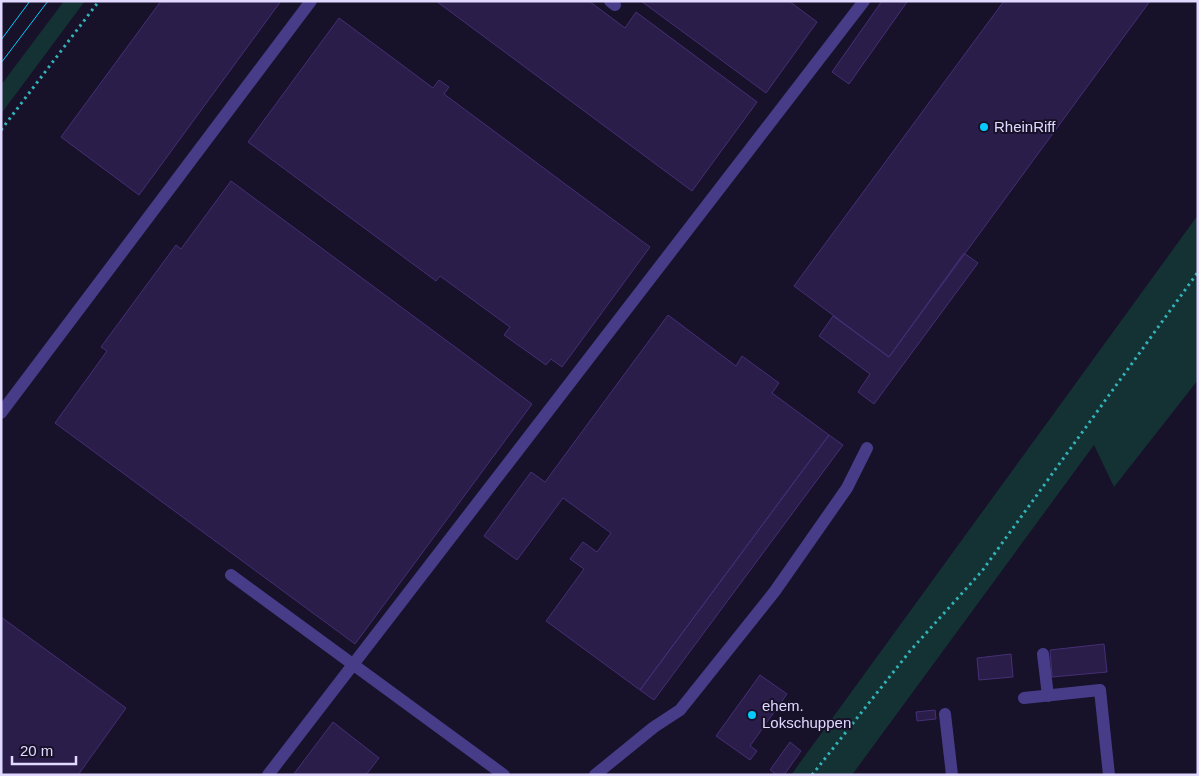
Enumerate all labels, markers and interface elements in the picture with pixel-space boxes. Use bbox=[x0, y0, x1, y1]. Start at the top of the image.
place label: RheinRiff bbox=[994, 118, 1056, 135]
marker: RheinRiff bbox=[978, 121, 990, 133]
place label: ehem. Lokschuppen bbox=[762, 697, 851, 731]
marker: ehem. Lokschuppen bbox=[746, 709, 758, 721]
scale bar bbox=[12, 734, 76, 766]
text: 20 m bbox=[20, 742, 53, 759]

